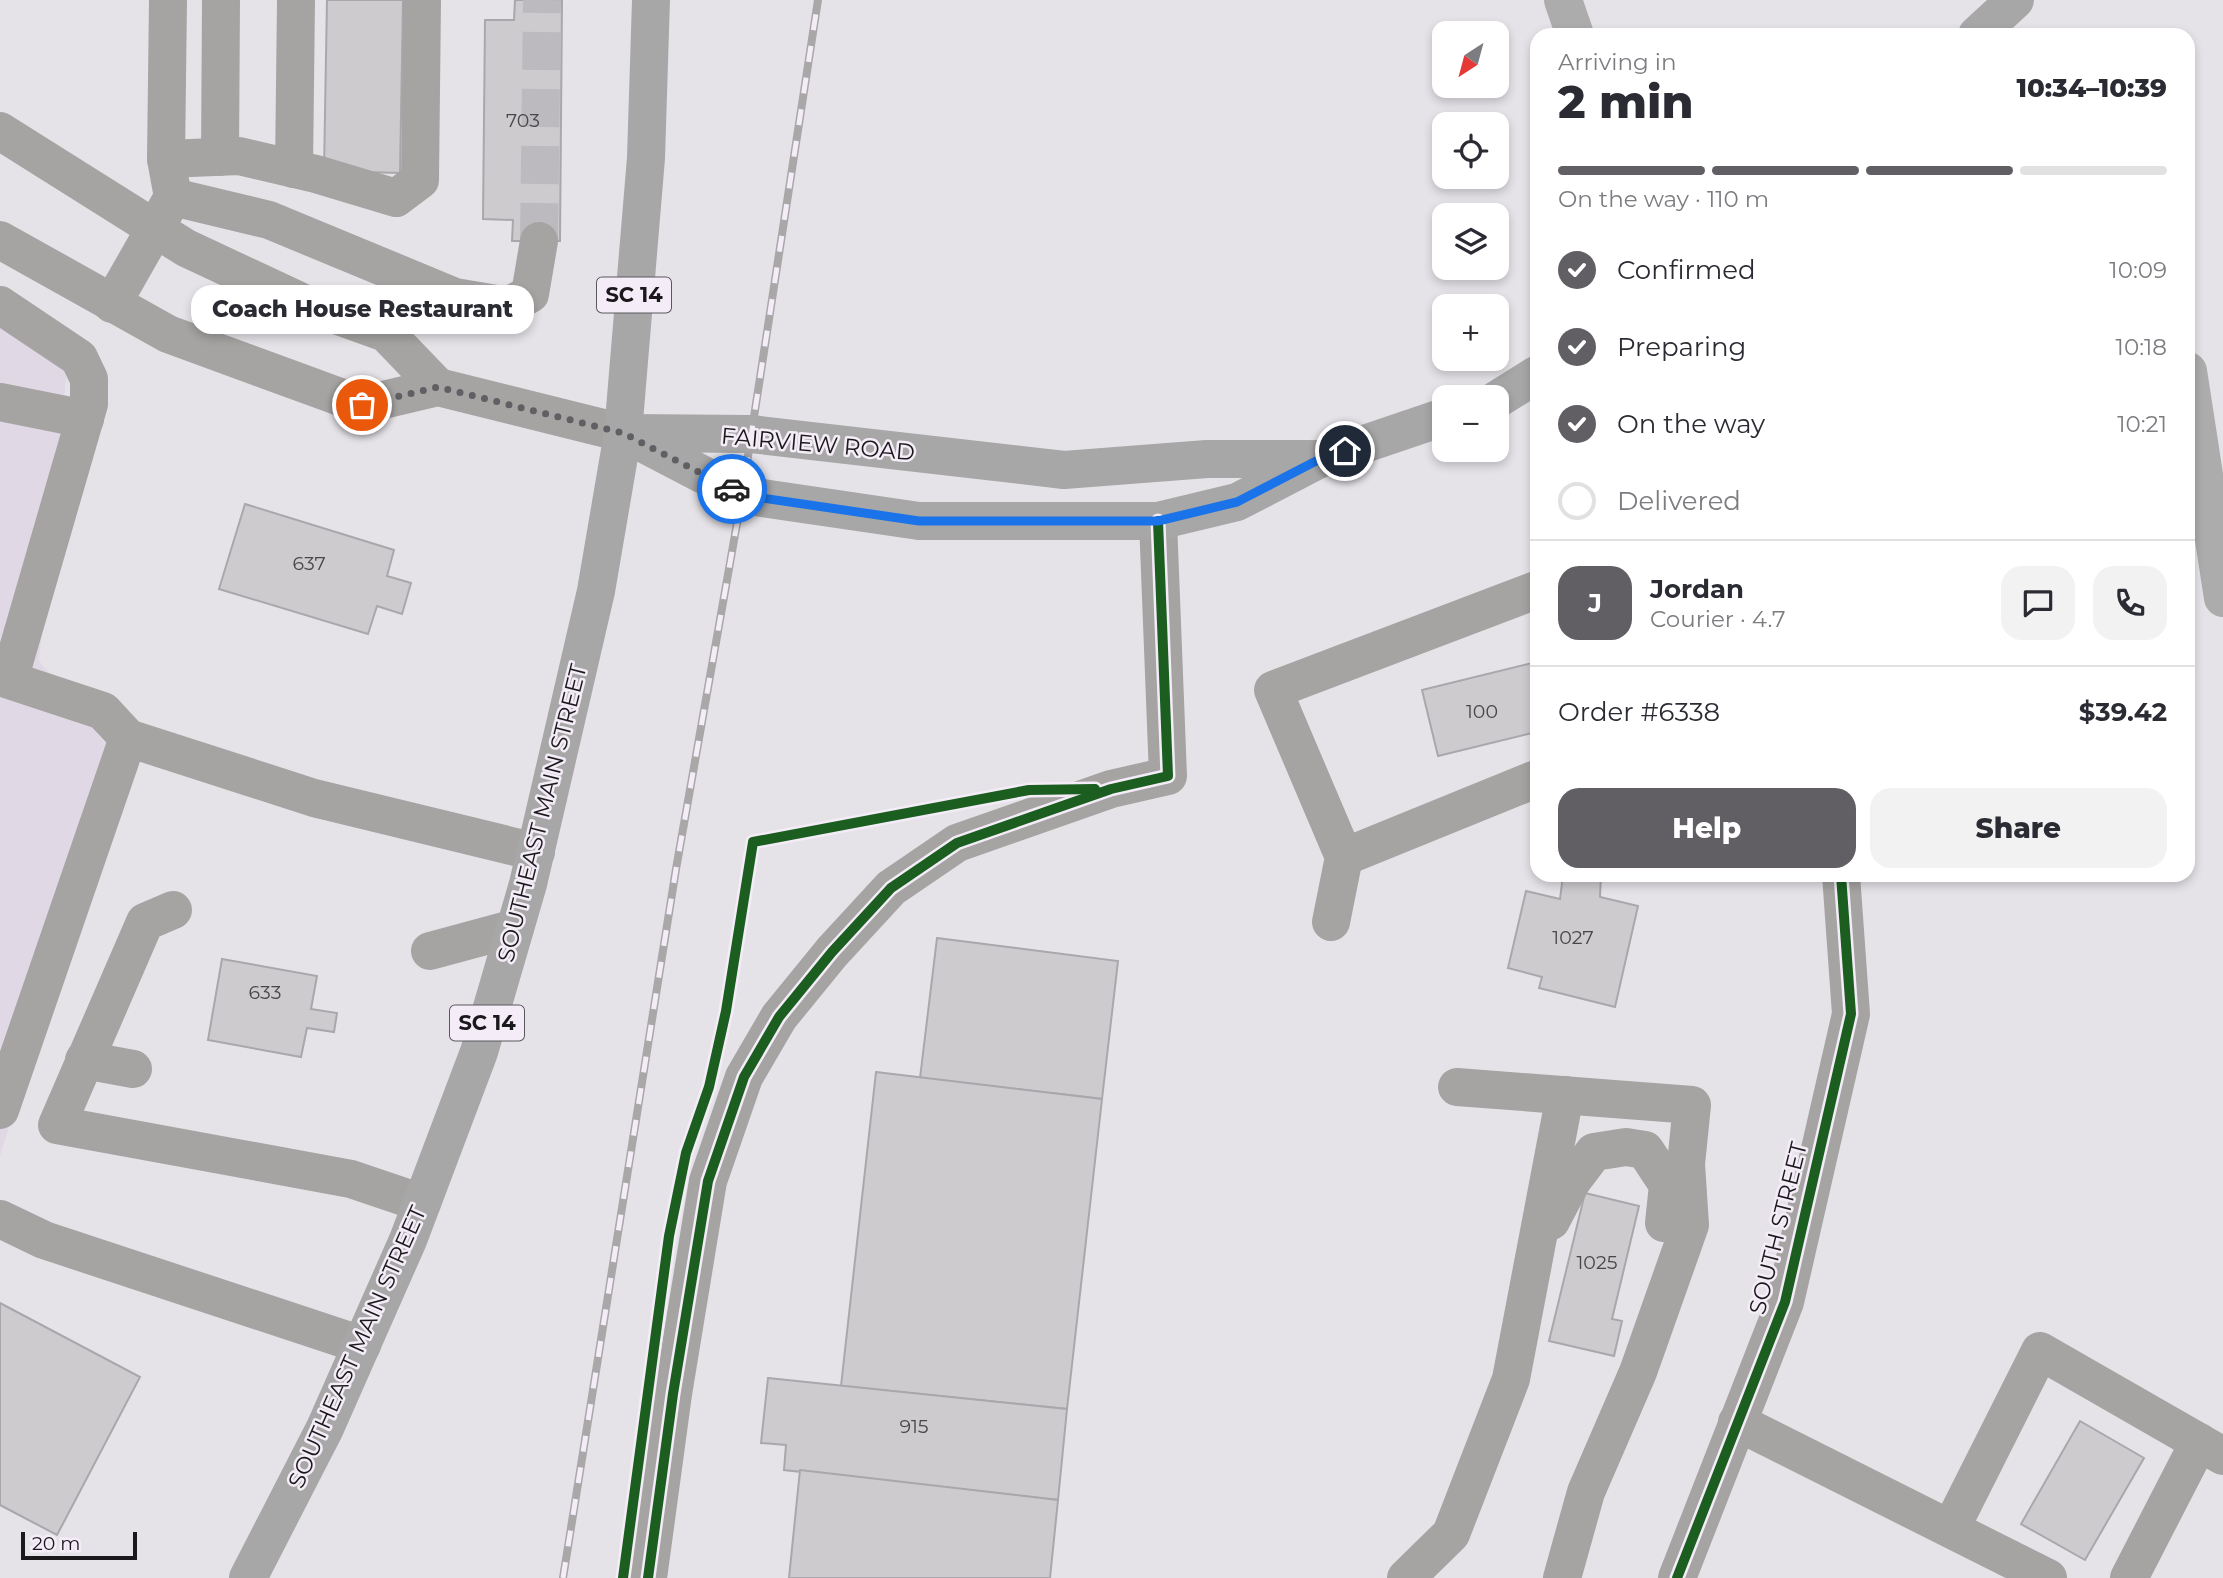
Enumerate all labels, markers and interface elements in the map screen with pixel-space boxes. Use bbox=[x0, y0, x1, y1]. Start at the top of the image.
north arrow bbox=[1432, 21, 1508, 98]
map controls bbox=[1432, 21, 1509, 462]
text: Arriving in bbox=[1558, 48, 1677, 76]
text: 10:34–10:39 bbox=[2017, 72, 2167, 104]
text: 2 min bbox=[1558, 73, 1693, 130]
house number: 703 bbox=[506, 109, 540, 132]
button: locate bbox=[1432, 112, 1509, 189]
text: On the way · 110 m bbox=[1558, 185, 1769, 213]
button: layers bbox=[1432, 203, 1509, 280]
icon: check bbox=[1558, 251, 1596, 289]
text: Confirmed bbox=[1617, 254, 1756, 286]
text: 10:09 bbox=[2109, 256, 2167, 284]
road number: SC 14 bbox=[597, 278, 671, 312]
callout: Coach House Restaurant bbox=[190, 286, 534, 335]
button: + bbox=[1432, 294, 1509, 371]
text: Coach House Restaurant bbox=[212, 295, 513, 323]
icon: check bbox=[1558, 328, 1596, 366]
text: Preparing bbox=[1617, 331, 1746, 363]
text: 10:18 bbox=[2116, 333, 2167, 361]
pin bbox=[332, 375, 392, 435]
button: − bbox=[1432, 385, 1509, 462]
icon: bag bbox=[343, 386, 381, 424]
icon: check bbox=[1558, 405, 1596, 443]
text: On the way bbox=[1617, 408, 1765, 440]
text: 10:21 bbox=[2117, 410, 2167, 438]
pin bbox=[1315, 421, 1375, 481]
street label: FAIRVIEW ROAD bbox=[720, 422, 916, 466]
icon: home bbox=[1326, 432, 1364, 470]
courier bbox=[697, 454, 767, 524]
icon: car bbox=[713, 470, 751, 508]
text: Delivered bbox=[1617, 485, 1741, 517]
house number: 637 bbox=[292, 552, 326, 575]
button: chat bbox=[2001, 566, 2075, 640]
button: phone bbox=[2093, 566, 2167, 640]
text: Jordan bbox=[1650, 573, 1744, 605]
text: J bbox=[1588, 587, 1602, 619]
text: Courier · 4.7 bbox=[1650, 605, 1786, 633]
street label: SOUTHEAST MAIN STREET bbox=[491, 660, 593, 965]
text: Order #6338 bbox=[1558, 696, 1720, 728]
text: $39.42 bbox=[2079, 696, 2167, 728]
house number: 100 bbox=[1466, 700, 1498, 723]
button: Help bbox=[1558, 788, 1856, 868]
button: Share bbox=[1870, 788, 2167, 868]
house number: 1027 bbox=[1552, 926, 1594, 949]
house number: 633 bbox=[249, 981, 281, 1004]
road number: SC 14 bbox=[450, 1006, 524, 1040]
street label: SOUTH STREET bbox=[1743, 1138, 1813, 1317]
street label: SOUTHEAST MAIN STREET bbox=[282, 1201, 432, 1493]
house number: 1025 bbox=[1577, 1251, 1618, 1274]
house number: 915 bbox=[899, 1415, 929, 1438]
scale bar bbox=[21, 1529, 136, 1561]
text: 20 m bbox=[32, 1532, 80, 1555]

